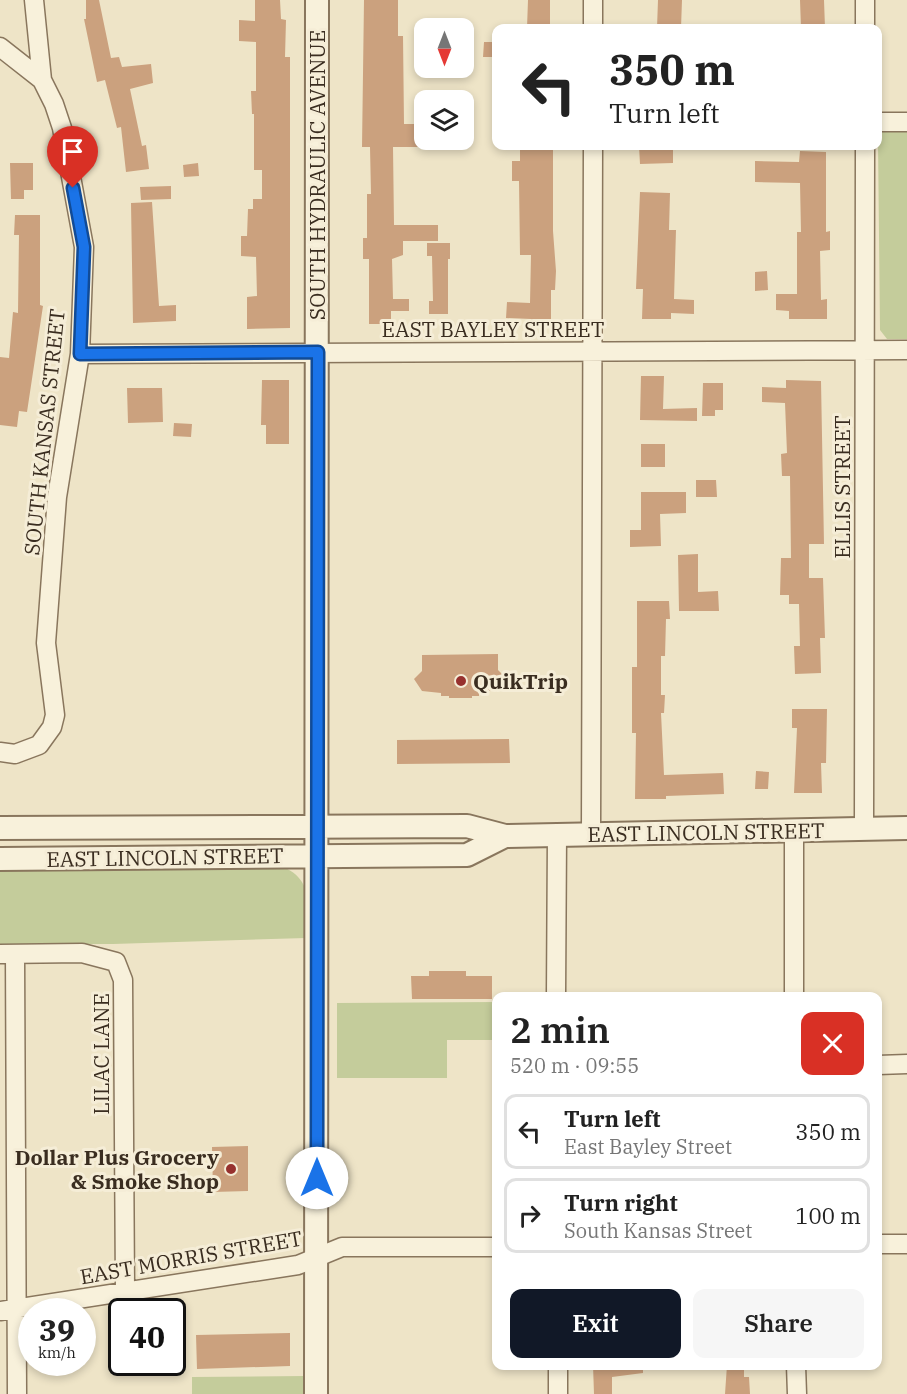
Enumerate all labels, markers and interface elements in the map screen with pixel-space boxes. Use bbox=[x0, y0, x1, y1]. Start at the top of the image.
north arrow bbox=[414, 18, 474, 78]
map controls bbox=[414, 18, 474, 150]
street label: SOUTH HYDRAULIC AVENUE bbox=[303, 30, 331, 320]
text: 350 m bbox=[609, 42, 735, 97]
icon: left bbox=[510, 48, 588, 126]
button: layers bbox=[414, 90, 474, 150]
text: Turn left bbox=[609, 95, 720, 130]
pin bbox=[47, 126, 98, 188]
icon: arrive bbox=[56, 135, 89, 168]
street label: SOUTH KANSAS STREET bbox=[17, 307, 71, 557]
street label: EAST BAYLEY STREET bbox=[382, 315, 604, 343]
street label: ELLIS STREET bbox=[828, 415, 856, 559]
place label: QuikTrip bbox=[473, 667, 568, 695]
marker: QuikTrip bbox=[454, 674, 468, 688]
street label: EAST LINCOLN STREET bbox=[587, 816, 825, 848]
street label: EAST LINCOLN STREET bbox=[46, 841, 284, 873]
street label: LILAC LANE bbox=[87, 993, 115, 1115]
text: 2 min bbox=[510, 1006, 610, 1053]
button: close bbox=[801, 1012, 864, 1075]
text: 520 m · 09:55 bbox=[510, 1052, 639, 1079]
text: Turn left bbox=[564, 1104, 660, 1133]
icon: left bbox=[513, 1115, 546, 1148]
text: 350 m bbox=[795, 1117, 861, 1146]
text: East Bayley Street bbox=[564, 1133, 732, 1160]
place label: Dollar Plus Grocery & Smoke Shop bbox=[15, 1143, 219, 1195]
position arrow bbox=[285, 1146, 349, 1210]
marker: Dollar Plus Grocery & Smoke Shop bbox=[224, 1162, 238, 1176]
text: Turn right bbox=[564, 1188, 678, 1217]
icon: right bbox=[513, 1199, 546, 1232]
text: 100 m bbox=[795, 1201, 861, 1230]
text: South Kansas Street bbox=[564, 1217, 752, 1244]
street label: EAST MORRIS STREET bbox=[78, 1224, 304, 1290]
button: Exit bbox=[510, 1289, 681, 1358]
button: Share bbox=[693, 1289, 864, 1358]
speed limit sign: 40 bbox=[108, 1298, 186, 1376]
text: 39 bbox=[39, 1310, 75, 1349]
text: km/h bbox=[38, 1343, 76, 1362]

